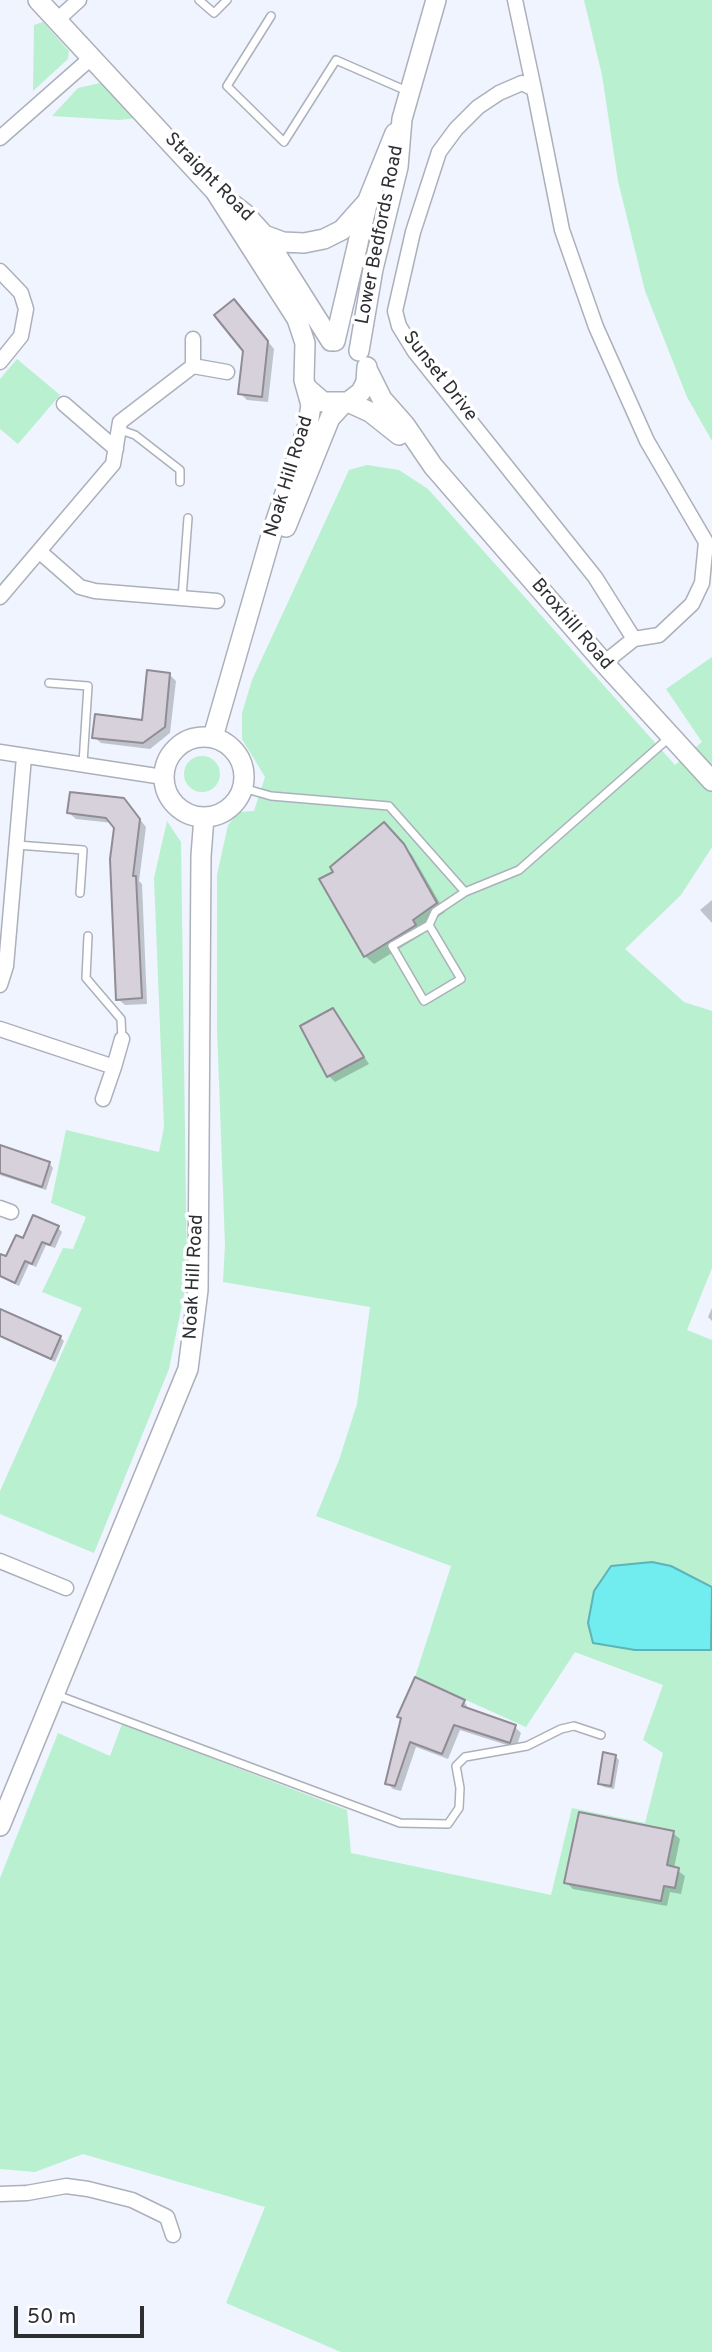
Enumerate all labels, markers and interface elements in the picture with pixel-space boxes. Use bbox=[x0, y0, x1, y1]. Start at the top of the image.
street label: Straight Road bbox=[159, 129, 257, 227]
street label: Lower Bedfords Road bbox=[352, 144, 410, 326]
street label: Sunset Drive bbox=[397, 327, 481, 427]
street label: Noak Hill Road bbox=[261, 414, 319, 540]
street label: Broxhill Road bbox=[525, 575, 617, 675]
street label: Noak Hill Road bbox=[180, 1214, 210, 1340]
scale bar bbox=[18, 2292, 147, 2336]
text: 50 m bbox=[27, 2304, 76, 2331]

